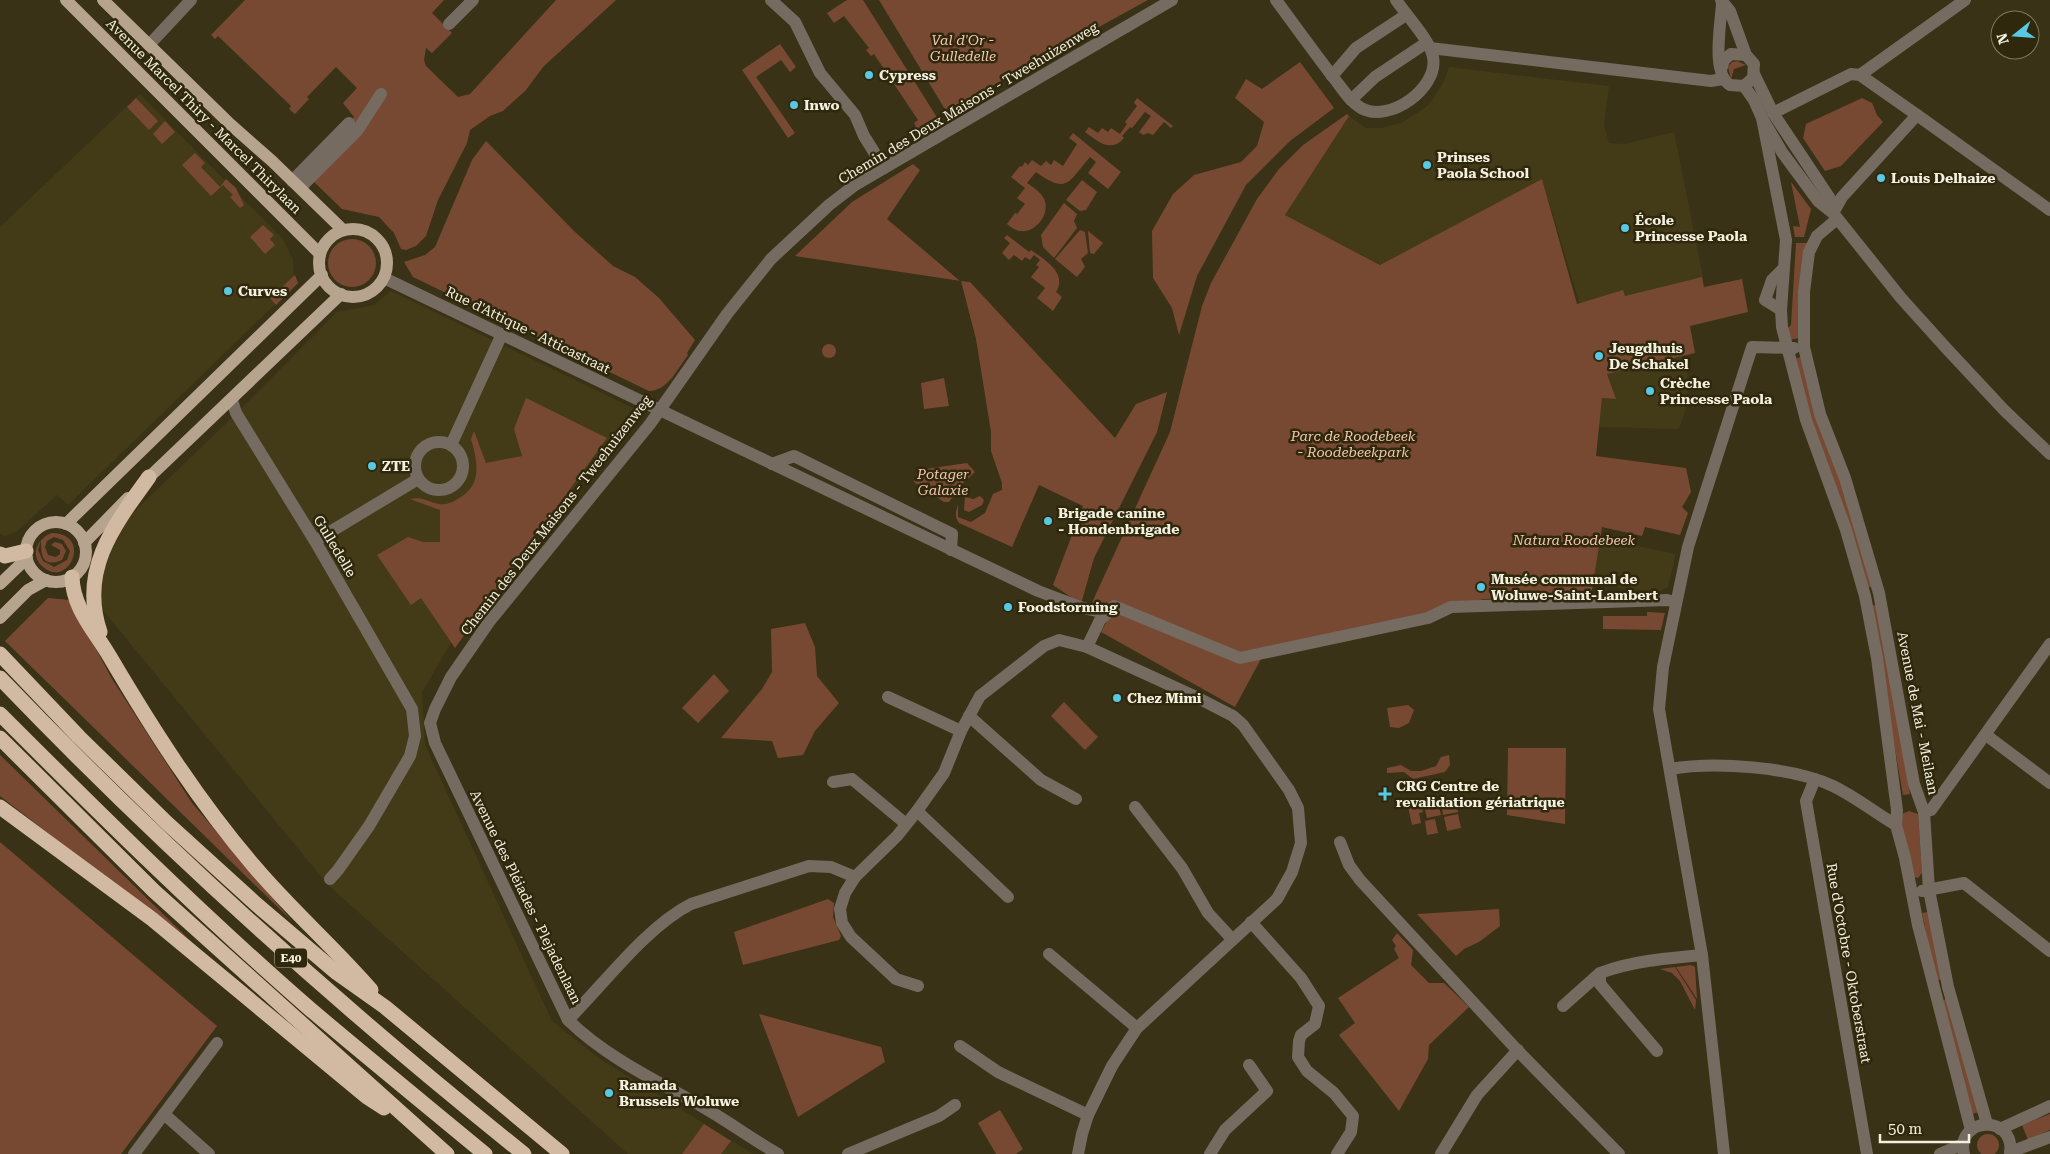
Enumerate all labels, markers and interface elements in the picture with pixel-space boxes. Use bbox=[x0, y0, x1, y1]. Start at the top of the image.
north arrow bbox=[1990, 10, 2040, 60]
street label: Avenue Marcel Thiry - Marcel Thirylaan bbox=[103, 15, 305, 217]
street label: Chemin des Deux Maisons - Tweehuizenweg bbox=[835, 19, 1101, 187]
text: N bbox=[1993, 31, 2012, 46]
park label: Val d'Or - Gulledelle bbox=[930, 32, 996, 64]
place label: Cypress bbox=[879, 67, 936, 83]
marker: Cypress bbox=[863, 69, 875, 81]
place label: Inwo bbox=[804, 97, 840, 113]
marker: Inwo bbox=[788, 99, 800, 111]
place label: Prinses Paola School bbox=[1437, 149, 1530, 181]
marker: Prinses Paola School bbox=[1421, 159, 1433, 171]
place label: Louis Delhaize bbox=[1891, 170, 1995, 186]
marker: Louis Delhaize bbox=[1875, 172, 1887, 184]
place label: École Princesse Paola bbox=[1635, 212, 1748, 244]
marker: École Princesse Paola bbox=[1619, 222, 1631, 234]
place label: Curves bbox=[238, 283, 287, 299]
street label: Rue d'Attique - Atticastraat bbox=[443, 283, 613, 377]
marker: Curves bbox=[222, 285, 234, 297]
place label: Jeugdhuis De Schakel bbox=[1609, 340, 1689, 372]
marker: Jeugdhuis De Schakel bbox=[1593, 350, 1605, 362]
place label: Crèche Princesse Paola bbox=[1660, 375, 1773, 407]
marker: Crèche Princesse Paola bbox=[1644, 385, 1656, 397]
street label: Chemin des Deux Maisons - Tweehuizenweg bbox=[457, 392, 655, 638]
park label: Parc de Roodebeek - Roodebeekpark bbox=[1290, 428, 1416, 460]
place label: ZTE bbox=[382, 458, 410, 474]
marker: ZTE bbox=[366, 460, 378, 472]
park label: Potager Galaxie bbox=[916, 466, 969, 498]
place label: Brigade canine - Hondenbrigade bbox=[1058, 505, 1179, 537]
street label: Gulledelle bbox=[310, 512, 360, 580]
marker: Brigade canine - Hondenbrigade bbox=[1042, 515, 1054, 527]
park label: Natura Roodebeek bbox=[1512, 532, 1636, 548]
place label: Musée communal de Woluwe-Saint-Lambert bbox=[1491, 571, 1658, 603]
marker: Musée communal de Woluwe-Saint-Lambert bbox=[1475, 581, 1487, 593]
place label: Foodstorming bbox=[1018, 599, 1118, 615]
marker: Foodstorming bbox=[1002, 601, 1014, 613]
street label: Avenue de Mai - Meilaan bbox=[1894, 630, 1942, 796]
place label: Chez Mimi bbox=[1127, 690, 1202, 706]
marker: Chez Mimi bbox=[1111, 692, 1123, 704]
place label: CRG Centre de revalidation gériatrique bbox=[1396, 778, 1565, 810]
street label: Avenue des Pléiades - Plejadenlaan bbox=[467, 787, 585, 1007]
marker: CRG Centre de revalidation gériatrique bbox=[1378, 787, 1392, 801]
street label: Rue d'Octobre - Oktoberstraat bbox=[1823, 862, 1875, 1064]
road number: E40 bbox=[275, 948, 307, 968]
place label: Ramada Brussels Woluwe bbox=[619, 1077, 739, 1109]
marker: Ramada Brussels Woluwe bbox=[603, 1087, 615, 1099]
scale bar bbox=[1880, 1112, 1969, 1144]
text: 50 m bbox=[1888, 1120, 1923, 1138]

